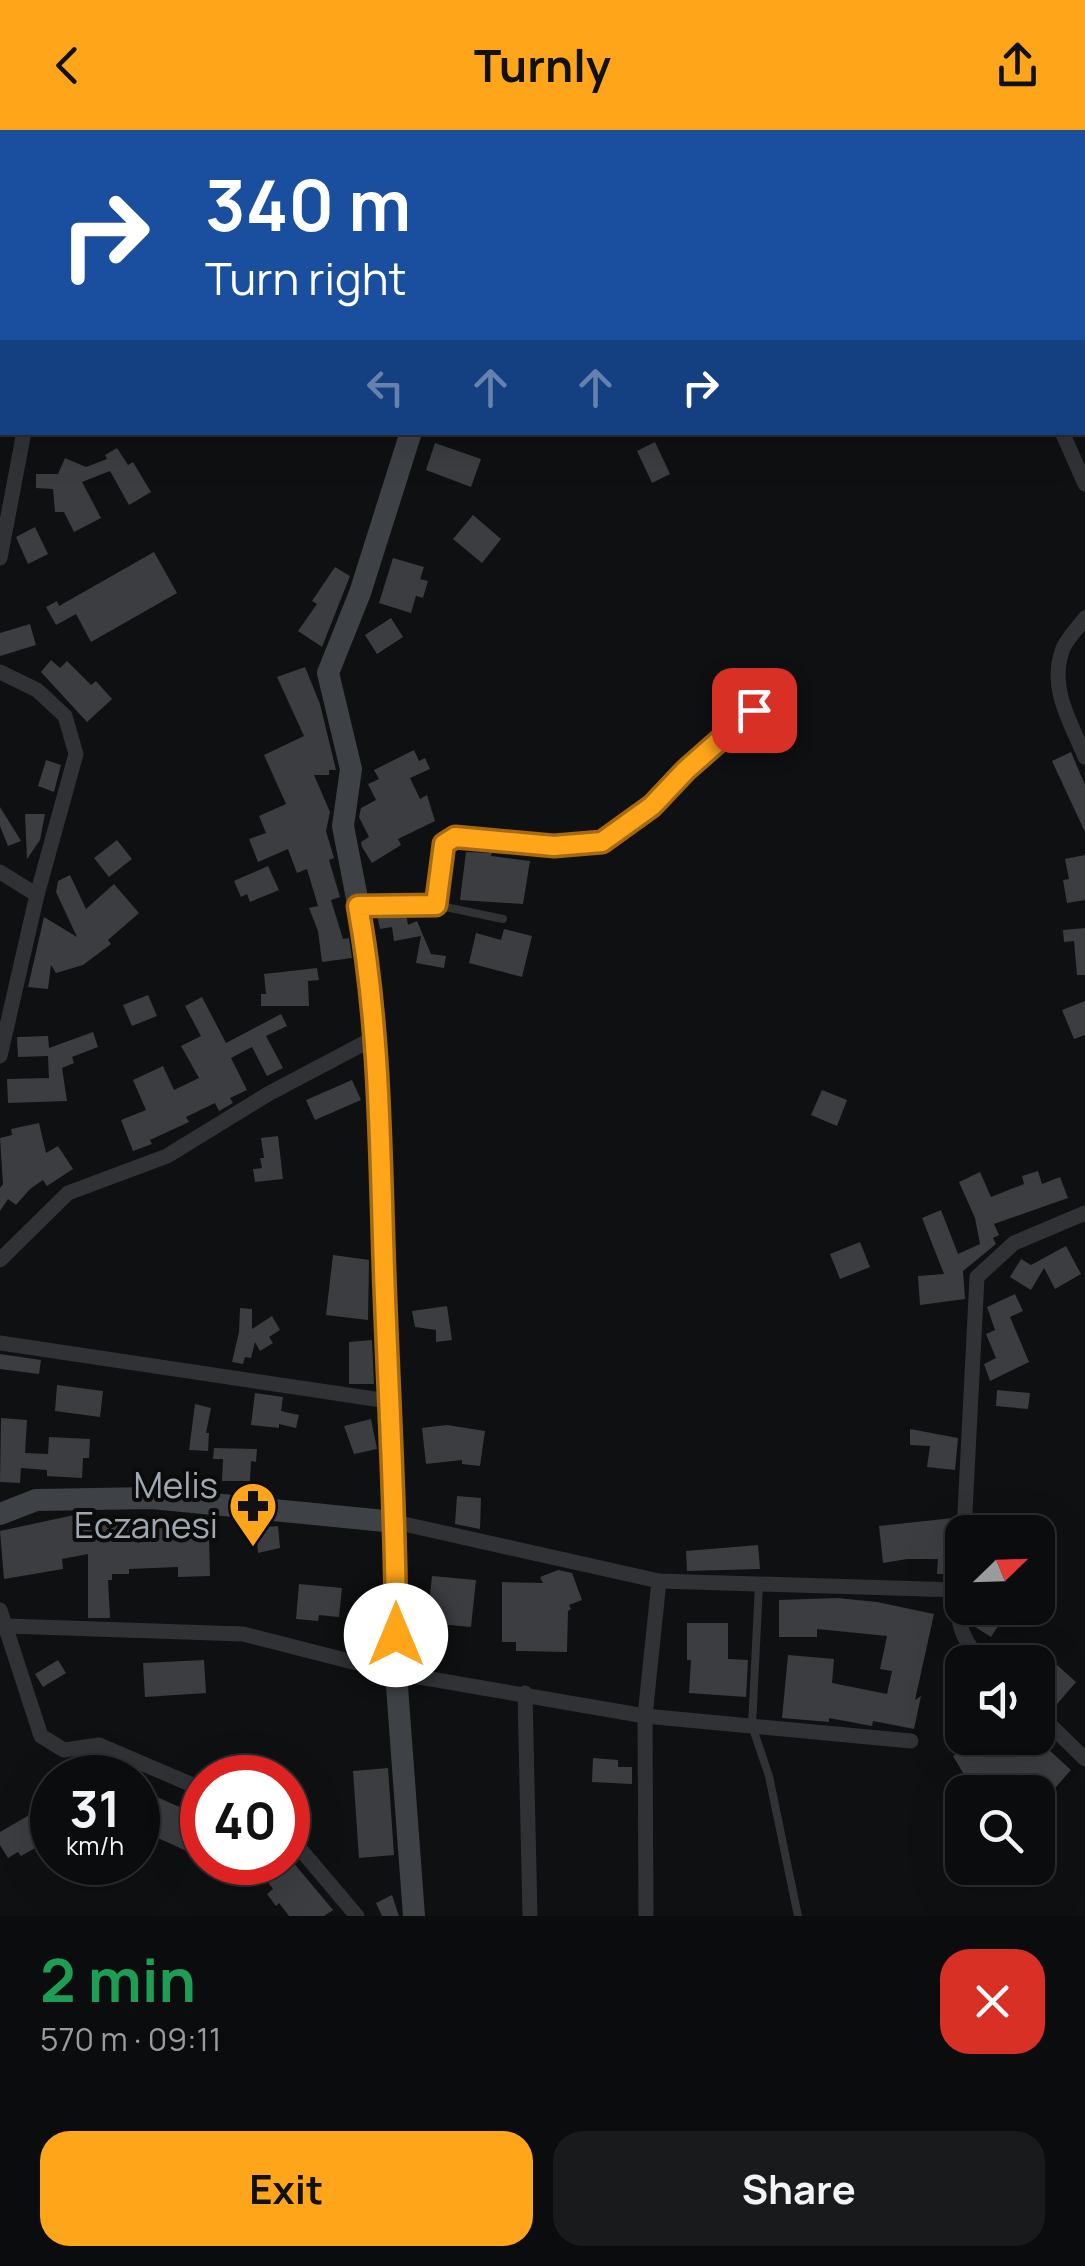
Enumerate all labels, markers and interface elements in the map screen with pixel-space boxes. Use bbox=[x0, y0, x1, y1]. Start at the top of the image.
text: Turnly bbox=[474, 34, 611, 96]
icon: back bbox=[40, 38, 95, 93]
icon: share bbox=[990, 38, 1045, 93]
text: 340 m bbox=[205, 156, 411, 252]
icon: right bbox=[40, 170, 170, 300]
text: Turn right bbox=[205, 247, 406, 309]
icon: left bbox=[358, 360, 413, 415]
icon: ahead bbox=[463, 360, 518, 415]
icon: ahead bbox=[568, 360, 623, 415]
icon: right bbox=[673, 360, 728, 415]
pin bbox=[712, 668, 797, 753]
icon: arrive bbox=[727, 683, 782, 738]
place label: Melis Eczanesi bbox=[74, 1461, 218, 1549]
pharmacy icon: Melis Eczanesi bbox=[227, 1480, 279, 1548]
north arrow bbox=[945, 1515, 1055, 1625]
map controls bbox=[945, 1515, 1055, 1885]
position arrow bbox=[344, 1583, 448, 1687]
button: sound bbox=[945, 1645, 1055, 1755]
speed limit sign: 40 bbox=[180, 1755, 310, 1885]
text: 31 bbox=[70, 1774, 120, 1842]
button: search bbox=[945, 1775, 1055, 1885]
text: km/h bbox=[66, 1828, 124, 1863]
text: 2 min bbox=[40, 1938, 196, 2020]
button: close bbox=[940, 1949, 1045, 2054]
text: 570 m · 09:11 bbox=[40, 2017, 222, 2061]
button: Exit bbox=[40, 2131, 533, 2246]
button: Share bbox=[553, 2131, 1045, 2246]

